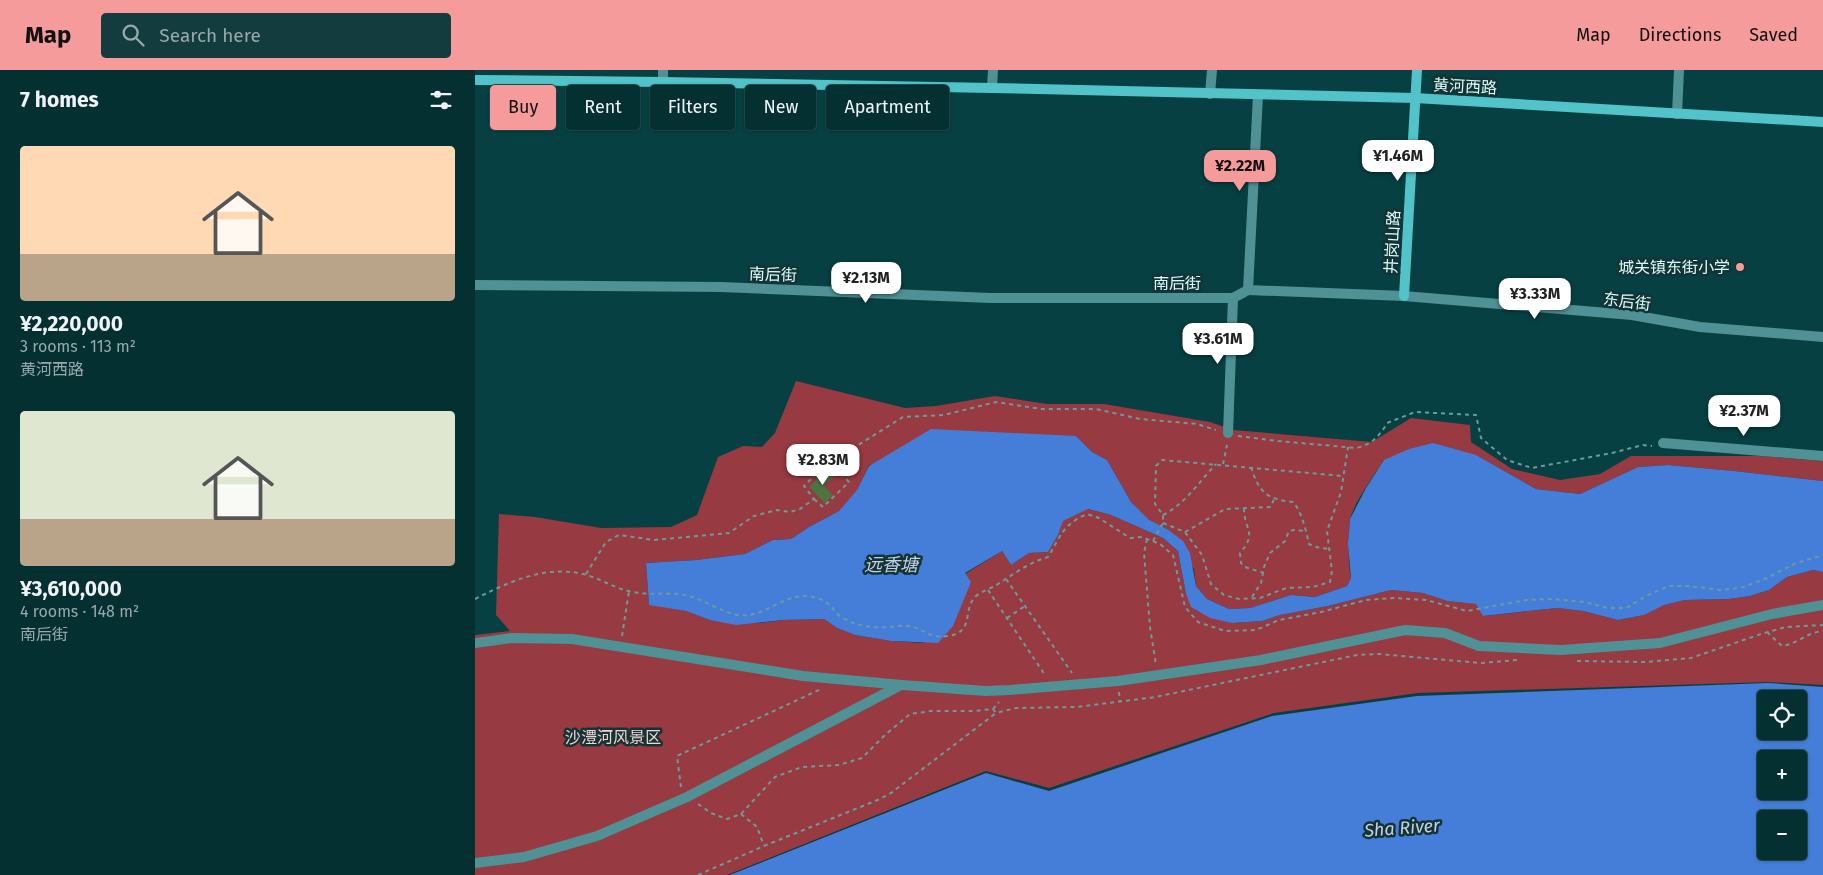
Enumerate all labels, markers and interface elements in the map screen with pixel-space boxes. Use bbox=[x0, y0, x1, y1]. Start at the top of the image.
search box bbox=[101, 13, 451, 58]
text: Map bbox=[25, 21, 71, 49]
icon: search bbox=[119, 21, 147, 49]
text: Search here bbox=[159, 24, 261, 47]
text: Map bbox=[1576, 24, 1611, 46]
text: Directions bbox=[1639, 24, 1721, 46]
text: Saved bbox=[1749, 24, 1798, 46]
street label: 黄河西路 bbox=[1433, 75, 1497, 98]
chip: Buy bbox=[490, 85, 556, 130]
chip: Rent bbox=[566, 85, 640, 130]
chip: Filters bbox=[650, 85, 735, 130]
chip: New bbox=[745, 85, 816, 130]
chip: Apartment bbox=[826, 85, 949, 130]
icon: filters bbox=[427, 86, 455, 114]
text: 7 homes bbox=[20, 87, 99, 113]
pin: ¥1.46M bbox=[1357, 140, 1439, 182]
text: ¥1.46M bbox=[1373, 146, 1423, 165]
pin: ¥2.22M bbox=[1199, 150, 1281, 192]
text: ¥2.22M bbox=[1215, 156, 1265, 175]
icon: home bbox=[193, 178, 283, 268]
street label: 井岗山路 bbox=[1381, 210, 1404, 274]
place label: 城关镇东街小学 bbox=[1618, 258, 1730, 277]
marker: 城关镇东街小学 bbox=[1734, 261, 1746, 273]
pin: ¥2.13M bbox=[825, 262, 907, 304]
street label: 南后街 bbox=[749, 264, 797, 285]
text: ¥2.13M bbox=[842, 268, 890, 287]
street label: 南后街 bbox=[1153, 274, 1201, 293]
pin: ¥3.33M bbox=[1494, 278, 1576, 320]
text: ¥3.33M bbox=[1510, 284, 1560, 303]
street label: 东后街 bbox=[1602, 289, 1652, 314]
text: ¥2,220,000 bbox=[20, 311, 123, 337]
pin: ¥3.61M bbox=[1177, 322, 1259, 365]
text: ¥3.61M bbox=[1194, 329, 1242, 348]
text: 3 rooms · 113 m² bbox=[20, 337, 136, 356]
text: 黄河西路 bbox=[20, 360, 84, 379]
pin: ¥2.37M bbox=[1703, 394, 1785, 437]
text: ¥2.37M bbox=[1719, 401, 1769, 420]
icon: home bbox=[193, 443, 283, 533]
pin: ¥2.83M bbox=[782, 444, 864, 486]
text: ¥2.83M bbox=[797, 450, 849, 469]
water label: 远香塘 bbox=[864, 554, 921, 576]
text: ¥3,610,000 bbox=[20, 576, 122, 602]
text: 4 rooms · 148 m² bbox=[20, 602, 139, 621]
text: 南后街 bbox=[20, 625, 68, 644]
map controls bbox=[1757, 690, 1807, 860]
button: locate bbox=[1757, 690, 1807, 740]
park label: 沙澧河风景区 bbox=[565, 728, 661, 747]
button: + bbox=[1757, 750, 1807, 800]
button: − bbox=[1757, 810, 1807, 860]
water label: Sha River bbox=[1362, 814, 1442, 842]

